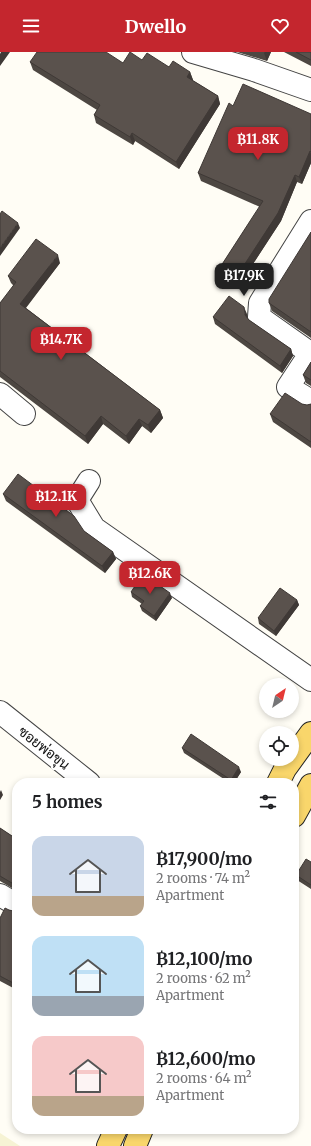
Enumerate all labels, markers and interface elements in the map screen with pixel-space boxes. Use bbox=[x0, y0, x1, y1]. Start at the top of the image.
icon: menu bbox=[20, 15, 42, 37]
text: Dwello bbox=[125, 15, 186, 38]
icon: heart bbox=[269, 15, 291, 37]
pin: ฿11.8K bbox=[225, 127, 291, 161]
text: ฿11.8K bbox=[237, 131, 279, 148]
pin: ฿17.9K bbox=[211, 263, 277, 297]
text: ฿17.9K bbox=[224, 267, 264, 284]
pin: ฿14.7K bbox=[28, 327, 94, 361]
text: ฿14.7K bbox=[40, 331, 82, 348]
pin: ฿12.1K bbox=[23, 484, 89, 518]
text: ฿12.1K bbox=[35, 488, 77, 505]
pin: ฿12.6K bbox=[117, 561, 183, 595]
text: ฿12.6K bbox=[128, 565, 172, 582]
north arrow bbox=[259, 678, 299, 718]
map controls bbox=[259, 678, 299, 766]
street label: ซอยพ่อขุน bbox=[14, 722, 73, 775]
button: locate bbox=[259, 726, 299, 766]
text: 5 homes bbox=[32, 791, 103, 813]
icon: filters bbox=[257, 791, 279, 813]
text: ฿17,900/mo bbox=[156, 848, 252, 870]
icon: home bbox=[64, 852, 112, 900]
text: 2 rooms · 74 m² bbox=[156, 870, 250, 887]
text: Apartment bbox=[156, 887, 224, 904]
text: ฿12,100/mo bbox=[156, 948, 252, 970]
icon: home bbox=[64, 952, 112, 1000]
text: 2 rooms · 62 m² bbox=[156, 970, 251, 987]
text: Apartment bbox=[156, 987, 224, 1004]
text: ฿12,600/mo bbox=[156, 1048, 255, 1070]
icon: home bbox=[64, 1052, 112, 1100]
text: 2 rooms · 64 m² bbox=[156, 1070, 252, 1087]
text: Apartment bbox=[156, 1087, 224, 1104]

